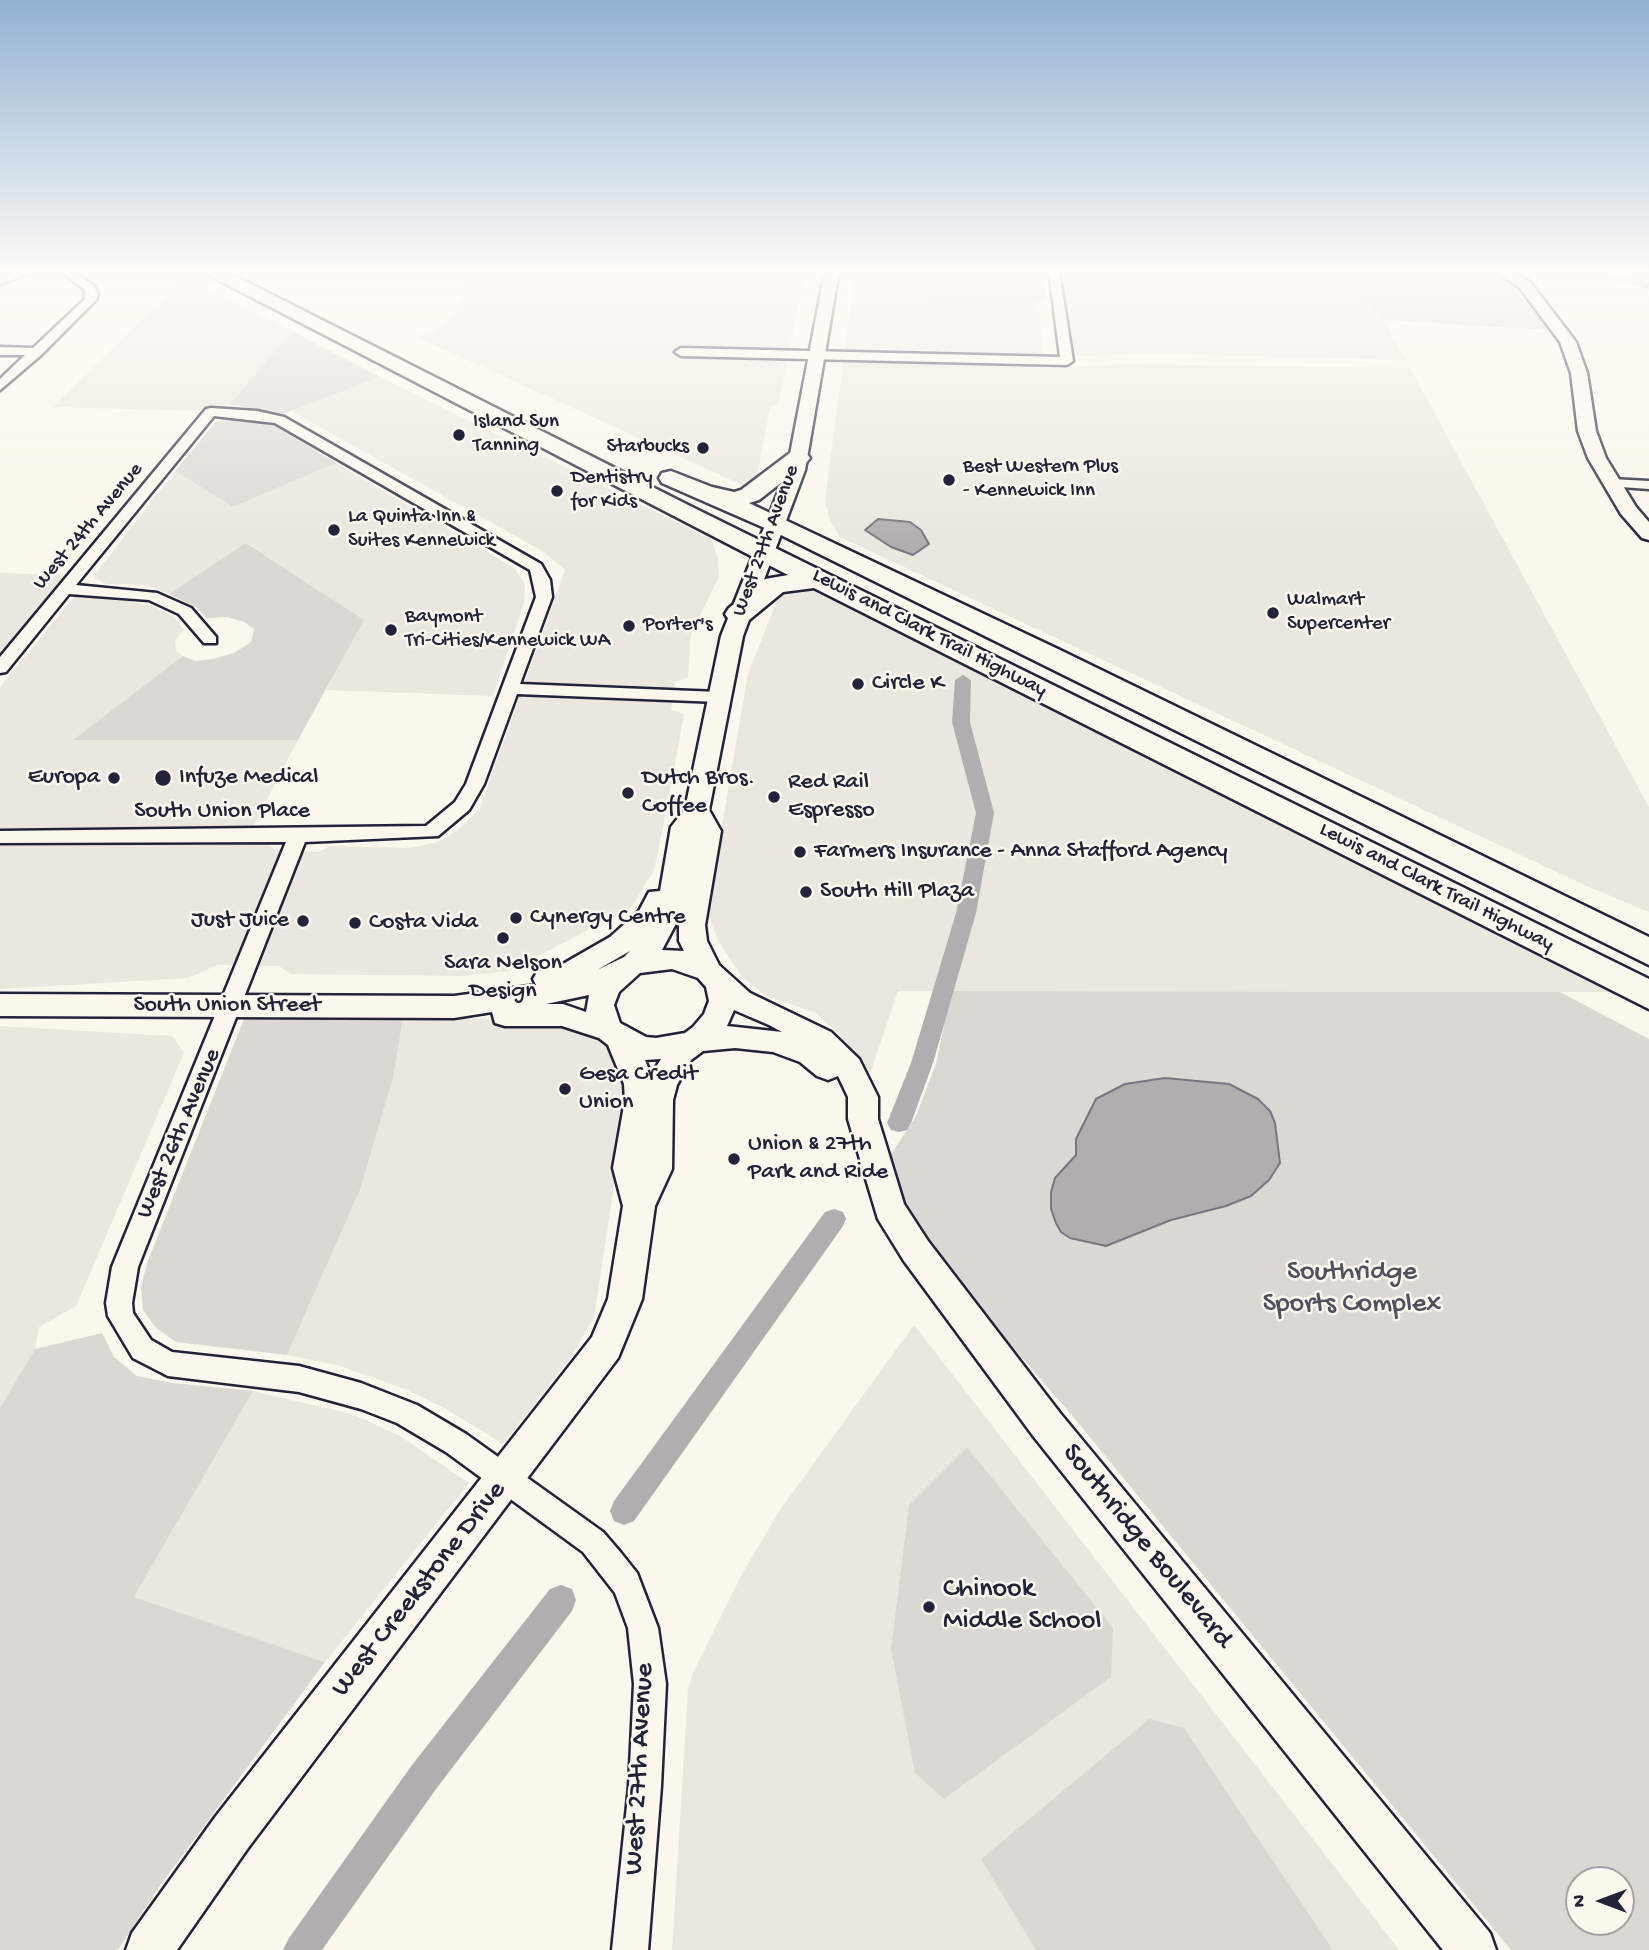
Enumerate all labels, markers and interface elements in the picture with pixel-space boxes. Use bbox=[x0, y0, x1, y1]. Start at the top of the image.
place label: Island Sun Tanning bbox=[473, 410, 559, 460]
marker: Island Sun Tanning bbox=[451, 427, 467, 443]
place label: Starbucks bbox=[606, 435, 689, 461]
marker: Starbucks bbox=[695, 440, 711, 456]
place label: Best Western Plus - Kennewick Inn bbox=[963, 455, 1118, 505]
street label: West 24th Avenue bbox=[29, 458, 149, 596]
street label: West 27th Avenue bbox=[728, 462, 806, 620]
place label: Dentistry for Kids bbox=[571, 466, 653, 516]
marker: Best Western Plus - Kennewick Inn bbox=[941, 472, 957, 488]
marker: Dentistry for Kids bbox=[549, 483, 565, 499]
place label: La Quinta Inn & Suites Kennewick bbox=[348, 505, 495, 555]
marker: La Quinta Inn & Suites Kennewick bbox=[326, 522, 342, 538]
street label: Lewis and Clark Trail Highway bbox=[808, 564, 1050, 704]
place label: Walmart Supercenter bbox=[1287, 588, 1390, 638]
place label: Baymont Tri-Cities/Kennewick WA bbox=[405, 605, 610, 655]
marker: Walmart Supercenter bbox=[1265, 605, 1281, 621]
place label: Porter's bbox=[643, 613, 713, 639]
marker: Porter's bbox=[621, 618, 637, 634]
marker: Baymont Tri-Cities/Kennewick WA bbox=[383, 622, 399, 638]
place label: Circle K bbox=[872, 670, 943, 698]
marker: Circle K bbox=[850, 676, 866, 692]
place label: Europa bbox=[28, 764, 100, 792]
place label: Infuze Medical bbox=[179, 764, 318, 792]
place label: Dutch Bros. Coffee bbox=[642, 765, 755, 821]
marker: Infuze Medical bbox=[153, 768, 173, 788]
place label: Red Rail Espresso bbox=[788, 769, 875, 825]
marker: Europa bbox=[106, 770, 122, 786]
marker: Dutch Bros. Coffee bbox=[620, 785, 636, 801]
marker: Red Rail Espresso bbox=[766, 789, 782, 805]
street label: South Union Place bbox=[134, 798, 310, 826]
street label: Lewis and Clark Trail Highway bbox=[1315, 818, 1557, 958]
place label: Farmers Insurance - Anna Stafford Agency bbox=[814, 838, 1228, 866]
marker: Farmers Insurance - Anna Stafford Agency bbox=[792, 844, 808, 860]
place label: South Hill Plaza bbox=[820, 878, 974, 906]
marker: South Hill Plaza bbox=[798, 884, 814, 900]
place label: Cynergy Centre bbox=[530, 904, 686, 932]
place label: Just Juice bbox=[191, 907, 289, 935]
place label: Costa Vida bbox=[369, 909, 478, 937]
marker: Cynergy Centre bbox=[508, 910, 524, 926]
marker: Just Juice bbox=[295, 913, 311, 929]
marker: Costa Vida bbox=[347, 915, 363, 931]
marker: Sara Nelson Design bbox=[495, 930, 511, 946]
place label: Sara Nelson Design bbox=[444, 950, 562, 1006]
street label: South Union Street bbox=[133, 992, 321, 1020]
street label: West 26th Avenue bbox=[131, 1045, 229, 1223]
place label: Gesa Credit Union bbox=[579, 1061, 697, 1117]
marker: Gesa Credit Union bbox=[557, 1081, 573, 1097]
place label: Union & 27th Park and Ride bbox=[748, 1131, 888, 1187]
marker: Union & 27th Park and Ride bbox=[726, 1151, 742, 1167]
park label: Southridge Sports Complex bbox=[1263, 1257, 1441, 1323]
street label: Southridge Boulevard bbox=[1053, 1438, 1239, 1656]
street label: West Creekstone Drive bbox=[325, 1475, 515, 1705]
place label: Chinook Middle School bbox=[943, 1574, 1101, 1640]
marker: Chinook Middle School bbox=[921, 1599, 937, 1615]
street label: West 27th Avenue bbox=[619, 1662, 663, 1876]
north arrow bbox=[1565, 1866, 1635, 1936]
text: N bbox=[1569, 1895, 1592, 1907]

